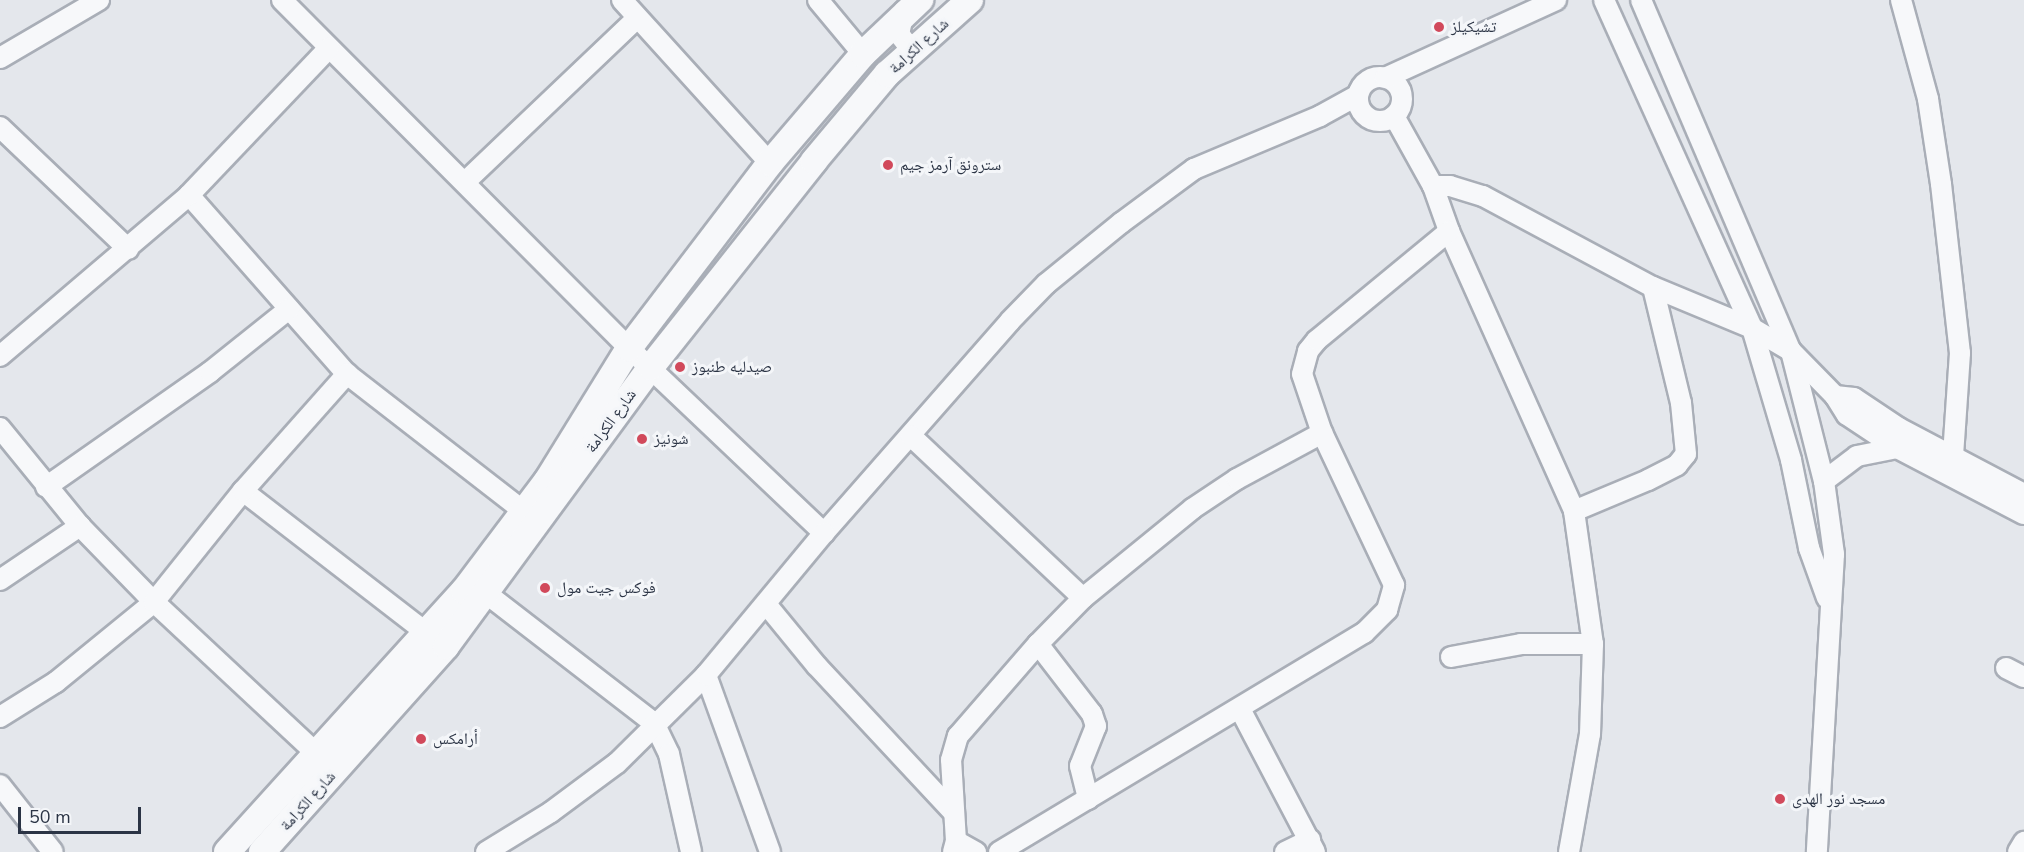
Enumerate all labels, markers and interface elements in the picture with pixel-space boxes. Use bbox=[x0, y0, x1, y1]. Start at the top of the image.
street label: شارع الكرامة bbox=[885, 14, 953, 78]
place label: تشيكيلز bbox=[1451, 17, 1496, 37]
marker: تشيكيلز bbox=[1432, 20, 1446, 34]
place label: سترونق آرمز جيم bbox=[900, 155, 1001, 175]
marker: سترونق آرمز جيم bbox=[881, 158, 895, 172]
place label: صيدليه طنبوز bbox=[692, 357, 772, 377]
marker: صيدليه طنبوز bbox=[673, 360, 687, 374]
street label: شارع الكرامة bbox=[582, 385, 640, 457]
place label: شونيز bbox=[654, 429, 689, 449]
marker: شونيز bbox=[635, 432, 649, 446]
place label: فوكس جيت مول bbox=[557, 578, 656, 598]
marker: فوكس جيت مول bbox=[538, 581, 552, 595]
place label: أرامكس bbox=[433, 729, 478, 749]
marker: أرامكس bbox=[414, 732, 428, 746]
street label: شارع الكرامة bbox=[276, 767, 340, 835]
place label: مسجد نور الهدى bbox=[1792, 789, 1885, 809]
marker: مسجد نور الهدى bbox=[1773, 792, 1787, 806]
scale bar bbox=[21, 795, 144, 833]
text: 50 m bbox=[29, 805, 71, 829]

